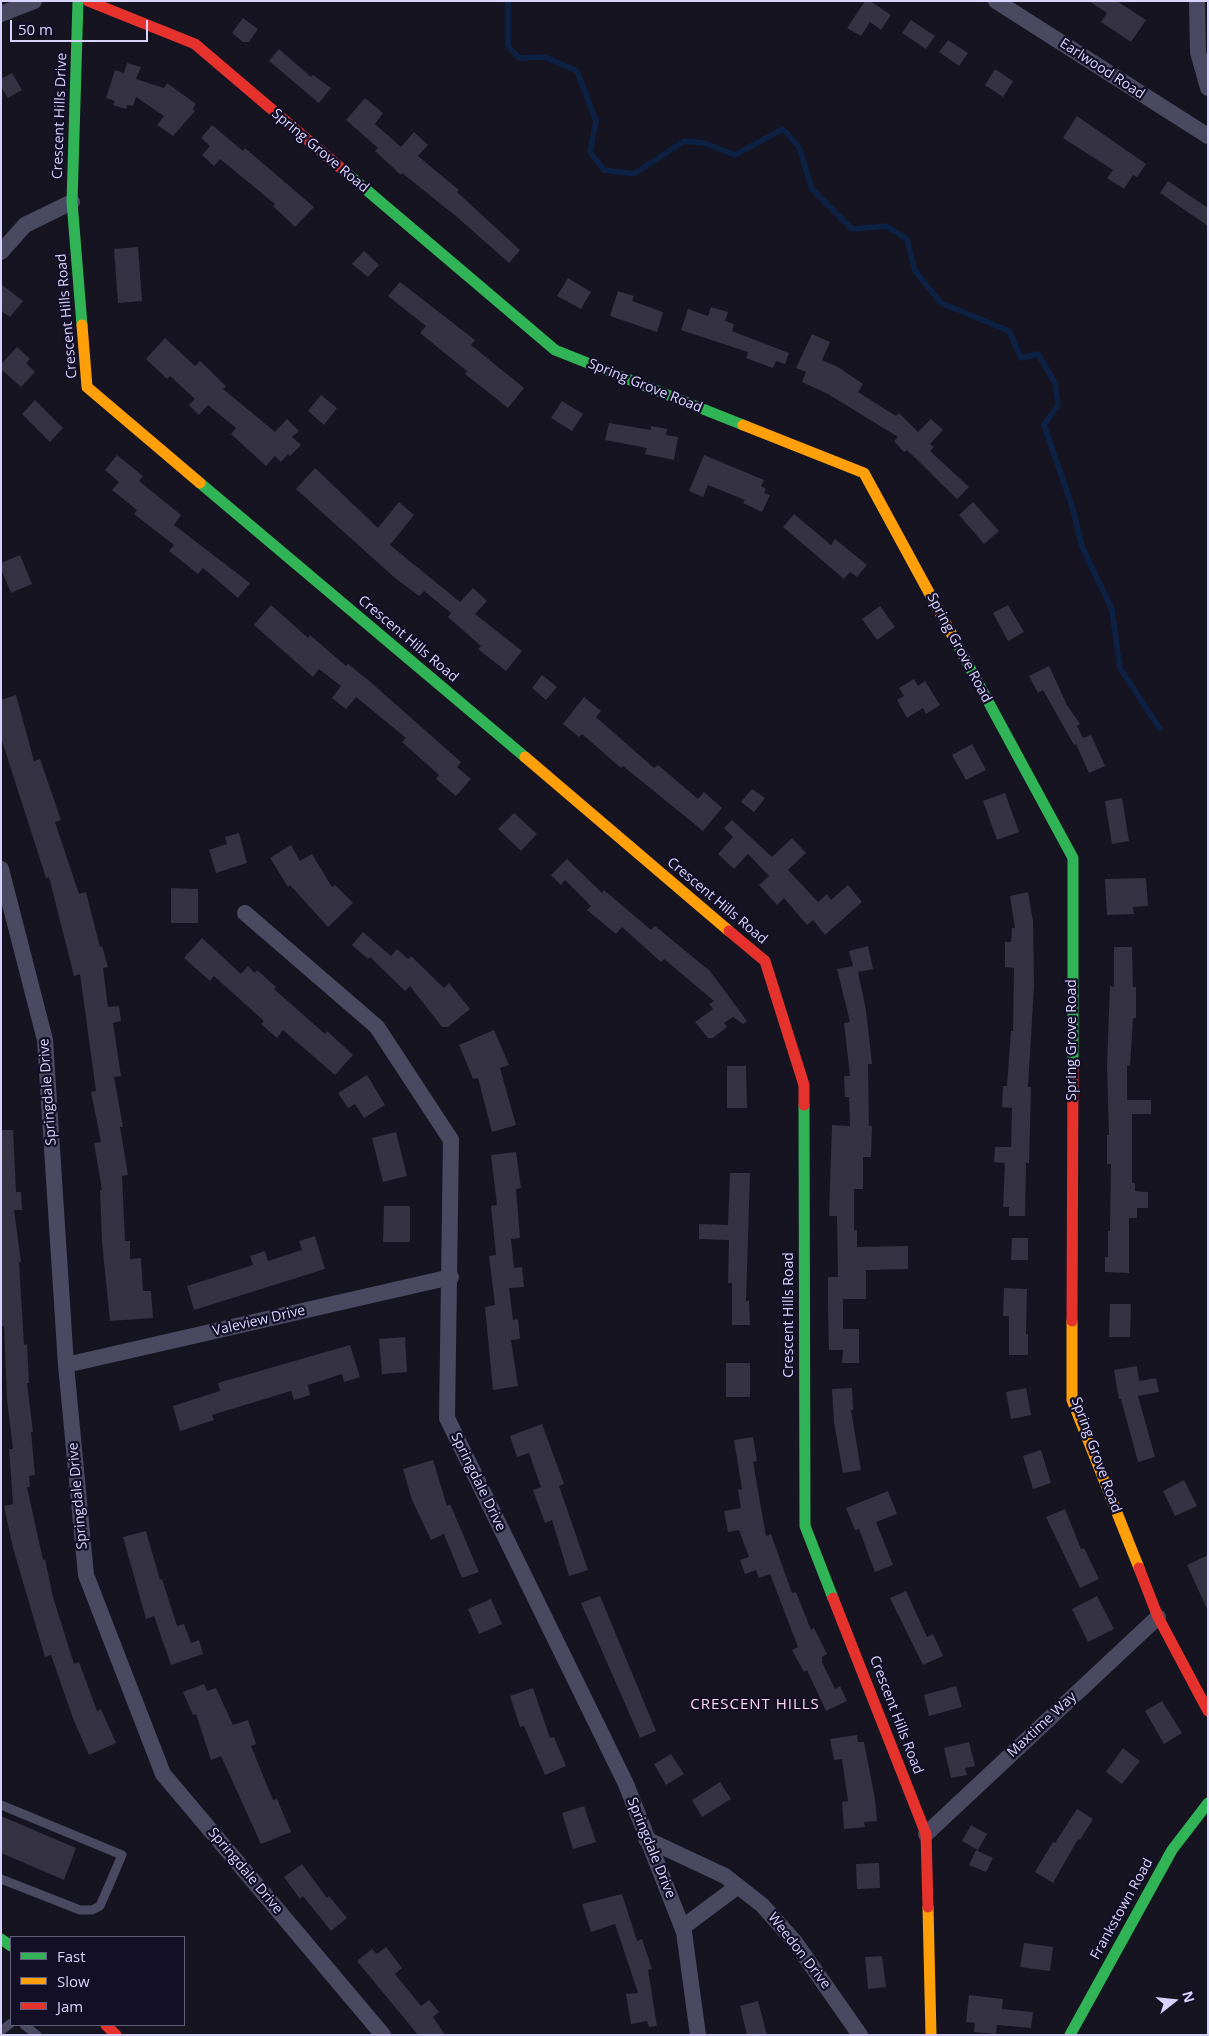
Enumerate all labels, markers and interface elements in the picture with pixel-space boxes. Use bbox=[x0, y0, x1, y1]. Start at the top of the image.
scale bar bbox=[12, 10, 150, 42]
text: 50 m bbox=[18, 19, 53, 39]
street label: Earlwood Road bbox=[1056, 35, 1148, 103]
street label: Crescent Hills Drive bbox=[49, 53, 71, 179]
street label: Spring Grove Road bbox=[268, 106, 372, 196]
street label: Crescent Hills Road bbox=[53, 253, 81, 379]
street label: Spring Grove Road bbox=[586, 355, 704, 417]
street label: Spring Grove Road bbox=[923, 590, 995, 706]
street label: Crescent Hills Road bbox=[355, 592, 461, 686]
street label: Crescent Hills Road bbox=[664, 854, 770, 948]
street label: Spring Grove Road bbox=[1064, 979, 1080, 1101]
street label: Springdale Drive bbox=[36, 1038, 60, 1146]
street label: Crescent Hills Road bbox=[781, 1252, 797, 1378]
street label: Valeview Drive bbox=[211, 1302, 307, 1340]
street label: Spring Grove Road bbox=[1067, 1395, 1125, 1515]
street label: Springdale Drive bbox=[447, 1430, 509, 1534]
street label: Springdale Drive bbox=[65, 1442, 91, 1550]
street label: Crescent Hills Road bbox=[866, 1653, 926, 1777]
street label: Maxtime Way bbox=[1004, 1689, 1080, 1761]
district label: CRESCENT HILLS bbox=[688, 1696, 822, 1714]
street label: Springdale Drive bbox=[623, 1795, 679, 1901]
street label: Springdale Drive bbox=[204, 1824, 286, 1918]
street label: Frankstown Road bbox=[1087, 1855, 1157, 1963]
street label: Weedon Drive bbox=[764, 1910, 834, 1992]
legend bbox=[10, 1936, 185, 2026]
text: Fast bbox=[57, 1946, 86, 1966]
text: Slow bbox=[57, 1971, 90, 1991]
north arrow bbox=[1149, 1976, 1199, 2026]
text: N bbox=[1178, 1989, 1200, 2005]
text: Jam bbox=[57, 1996, 83, 2016]

